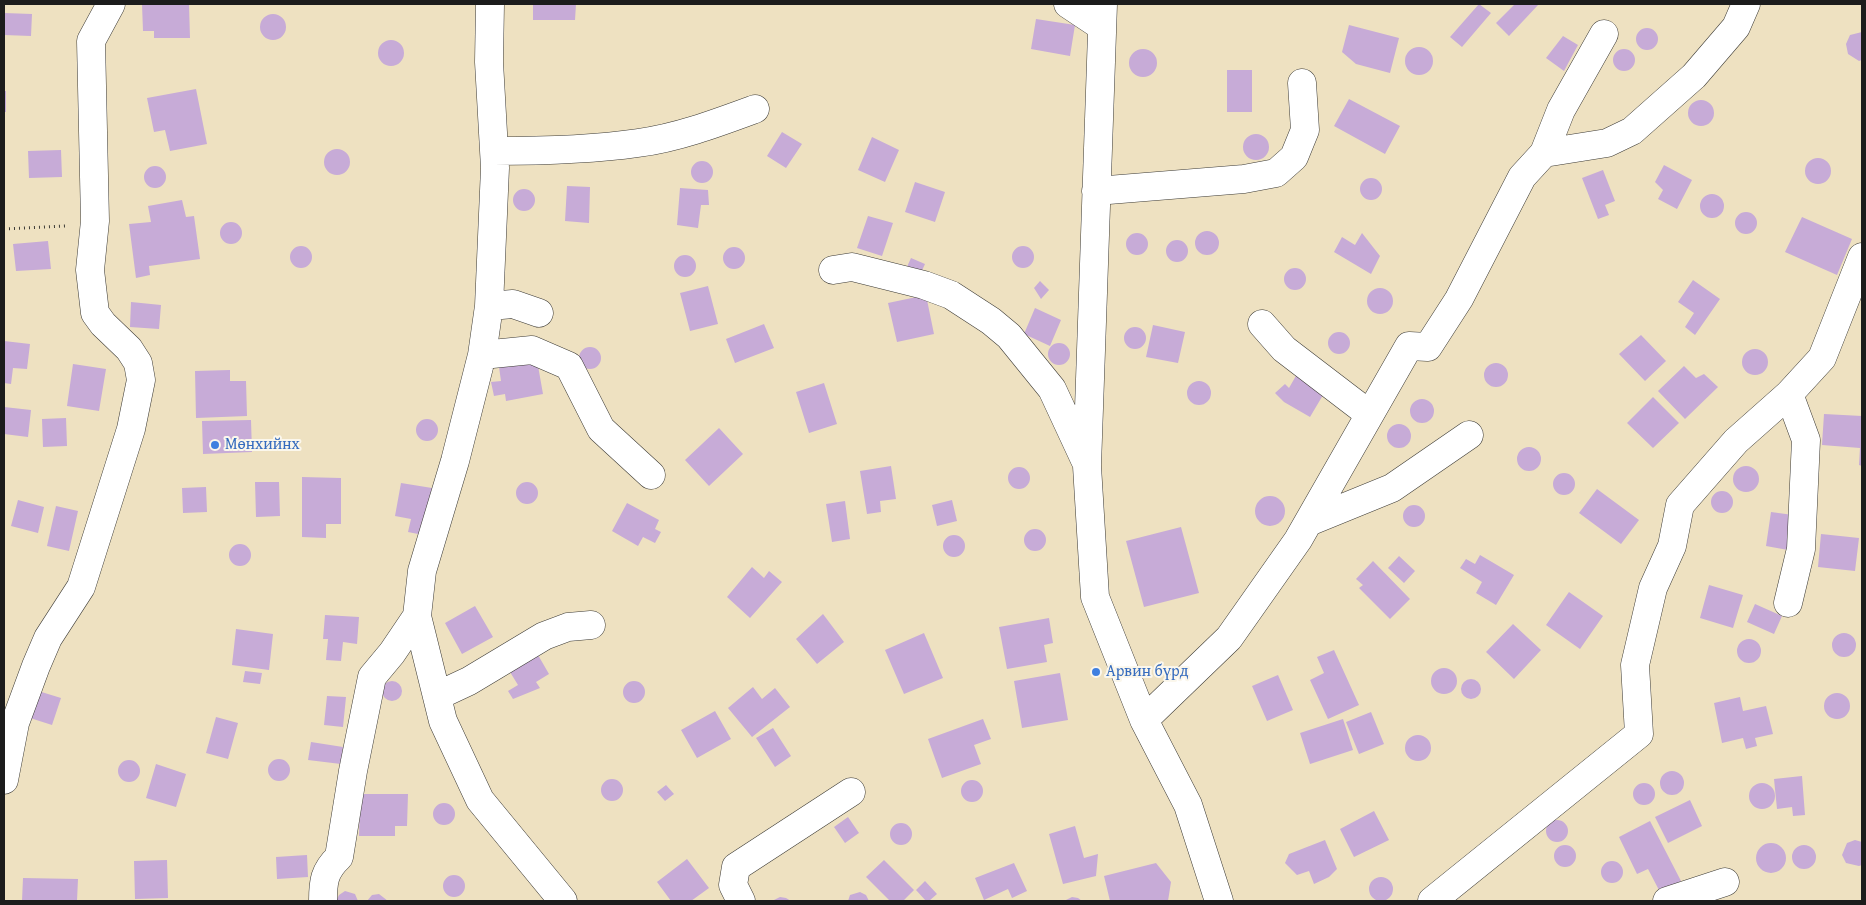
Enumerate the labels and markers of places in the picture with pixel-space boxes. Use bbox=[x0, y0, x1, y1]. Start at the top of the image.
place label: Мөнхийнх bbox=[225, 435, 300, 455]
marker: Мөнхийнх bbox=[209, 439, 221, 451]
place label: Арвин бүрд bbox=[1106, 662, 1188, 682]
marker: Арвин бүрд bbox=[1090, 666, 1102, 678]

